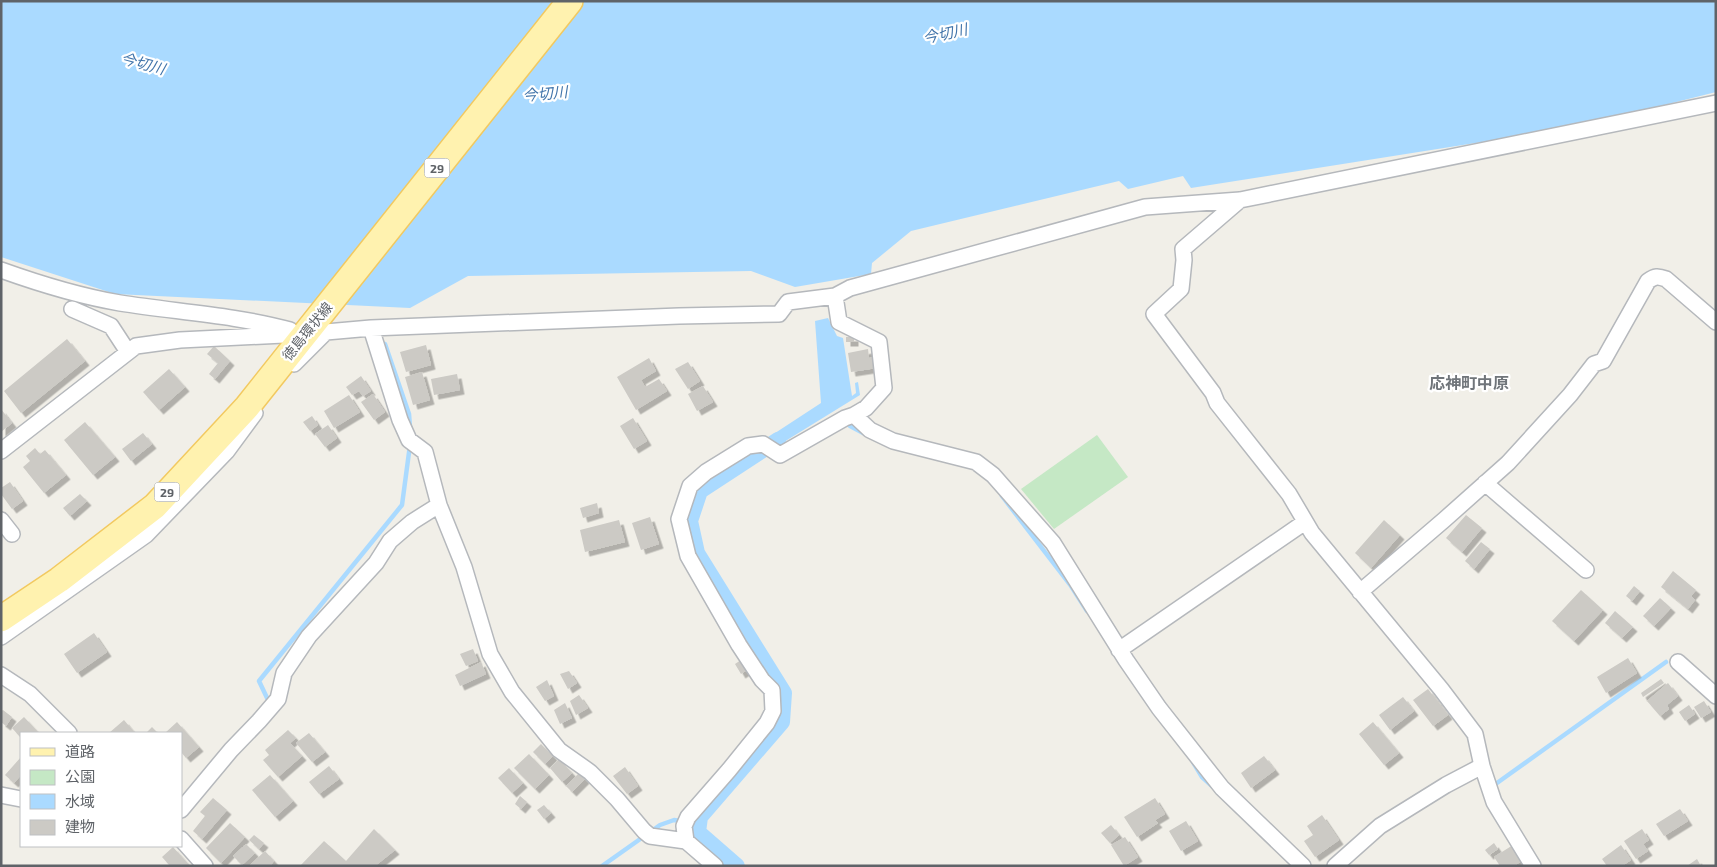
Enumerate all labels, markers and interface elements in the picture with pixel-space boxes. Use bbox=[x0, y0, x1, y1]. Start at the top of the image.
water label: 今切川 bbox=[921, 19, 971, 46]
water label: 今切川 bbox=[119, 48, 169, 78]
water label: 今切川 bbox=[522, 82, 570, 104]
road number: 29 bbox=[424, 158, 450, 178]
street label: 徳島環状線 bbox=[278, 298, 336, 364]
district label: 応神町中原 bbox=[1429, 373, 1509, 392]
road number: 29 bbox=[154, 482, 180, 502]
legend bbox=[20, 732, 182, 847]
text: 道路 bbox=[65, 742, 95, 760]
text: 公園 bbox=[65, 767, 95, 785]
text: 水域 bbox=[65, 792, 95, 810]
text: 建物 bbox=[65, 817, 95, 835]

